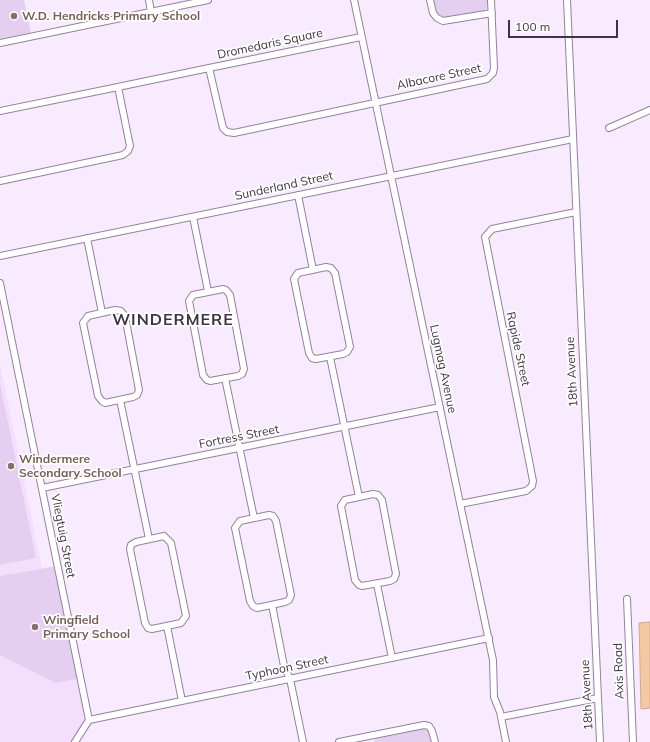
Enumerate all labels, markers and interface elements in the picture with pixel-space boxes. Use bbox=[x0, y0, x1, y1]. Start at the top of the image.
place label: W.D. Hendricks Primary School bbox=[22, 9, 200, 23]
marker: W.D. Hendricks Primary School bbox=[9, 11, 19, 21]
scale bar bbox=[510, 12, 620, 38]
text: 100 m bbox=[515, 19, 550, 34]
street label: Dromedaris Square bbox=[216, 26, 324, 62]
street label: Albacore Street bbox=[396, 61, 482, 93]
street label: Sunderland Street bbox=[234, 169, 334, 203]
district label: WINDERMERE bbox=[112, 310, 234, 330]
street label: Rapide Street bbox=[503, 311, 533, 387]
street label: Lugmag Avenue bbox=[427, 323, 459, 415]
street label: 18th Avenue bbox=[563, 336, 581, 408]
street label: Fortress Street bbox=[198, 422, 280, 452]
place label: Windermere Secondary School bbox=[19, 452, 122, 480]
marker: Windermere Secondary School bbox=[6, 461, 16, 471]
street label: Vliegtuig Street bbox=[48, 493, 78, 579]
place label: Wingfield Primary School bbox=[43, 613, 130, 641]
marker: Wingfield Primary School bbox=[30, 622, 40, 632]
street label: Axis Road bbox=[611, 643, 627, 699]
street label: Typhoon Street bbox=[244, 652, 330, 684]
street label: 18th Avenue bbox=[578, 659, 596, 731]

